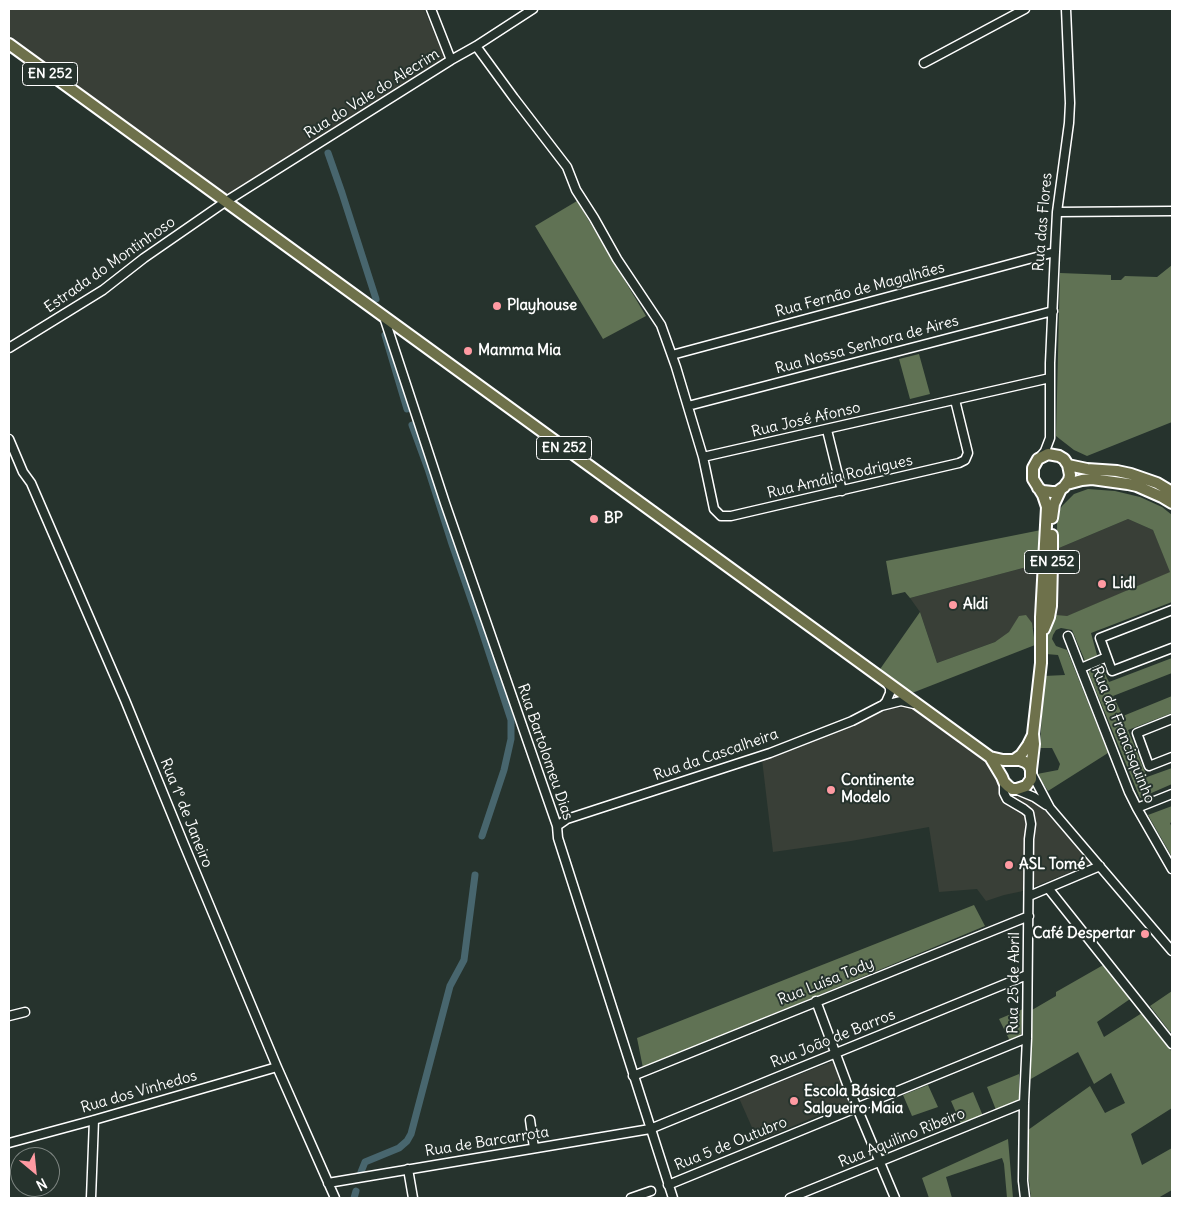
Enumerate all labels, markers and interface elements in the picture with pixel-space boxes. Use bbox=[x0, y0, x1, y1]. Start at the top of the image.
street label: Rua do Vale do Alecrim bbox=[301, 45, 443, 143]
road number: EN 252 bbox=[22, 62, 78, 86]
street label: Rua das Flores bbox=[1030, 172, 1056, 272]
street label: Estrada do Montinhoso bbox=[41, 213, 179, 317]
street label: Rua Fernão de Magalhães bbox=[773, 259, 947, 321]
place label: Playhouse bbox=[507, 297, 577, 315]
marker: Playhouse bbox=[491, 300, 503, 312]
street label: Rua Nossa Senhora de Aires bbox=[773, 312, 961, 378]
place label: Mamma Mia bbox=[478, 342, 561, 360]
marker: Mamma Mia bbox=[462, 345, 474, 357]
street label: Rua José Afonso bbox=[750, 399, 862, 441]
road number: EN 252 bbox=[536, 436, 592, 459]
street label: Rua Amália Rodrigues bbox=[766, 452, 914, 502]
place label: BP bbox=[604, 510, 623, 528]
marker: BP bbox=[588, 513, 600, 525]
road number: EN 252 bbox=[1024, 550, 1080, 574]
place label: Lidl bbox=[1112, 575, 1136, 593]
marker: Lidl bbox=[1096, 578, 1108, 590]
place label: Aldi bbox=[963, 596, 988, 614]
marker: Aldi bbox=[947, 599, 959, 611]
street label: Rua do Francisquinho bbox=[1087, 664, 1159, 806]
street label: Rua Bartolomeu Dias bbox=[513, 681, 577, 823]
street label: Rua da Cascalheira bbox=[651, 725, 781, 785]
street label: Rua 1º de Janeiro bbox=[156, 756, 216, 870]
place label: Continente Modelo bbox=[841, 772, 914, 807]
marker: Continente Modelo bbox=[825, 784, 837, 796]
place label: ASL Tomé bbox=[1019, 856, 1085, 874]
marker: ASL Tomé bbox=[1003, 859, 1015, 871]
place label: Café Despertar bbox=[1032, 925, 1135, 943]
marker: Café Despertar bbox=[1139, 928, 1151, 940]
street label: Rua 25 de Abril bbox=[1004, 932, 1024, 1034]
street label: Rua Luísa Tody bbox=[775, 955, 877, 1009]
street label: Rua João de Barros bbox=[768, 1006, 898, 1072]
street label: Rua dos Vinhedos bbox=[79, 1067, 199, 1117]
place label: Escola Básica Salgueiro Maia bbox=[804, 1083, 903, 1118]
marker: Escola Básica Salgueiro Maia bbox=[788, 1095, 800, 1107]
street label: Rua Aquilino Ribeiro bbox=[836, 1104, 968, 1172]
street label: Rua 5 de Outubro bbox=[672, 1113, 790, 1175]
street label: Rua de Barcarrota bbox=[424, 1123, 550, 1161]
north arrow bbox=[10, 1147, 60, 1197]
text: N bbox=[33, 1174, 50, 1195]

